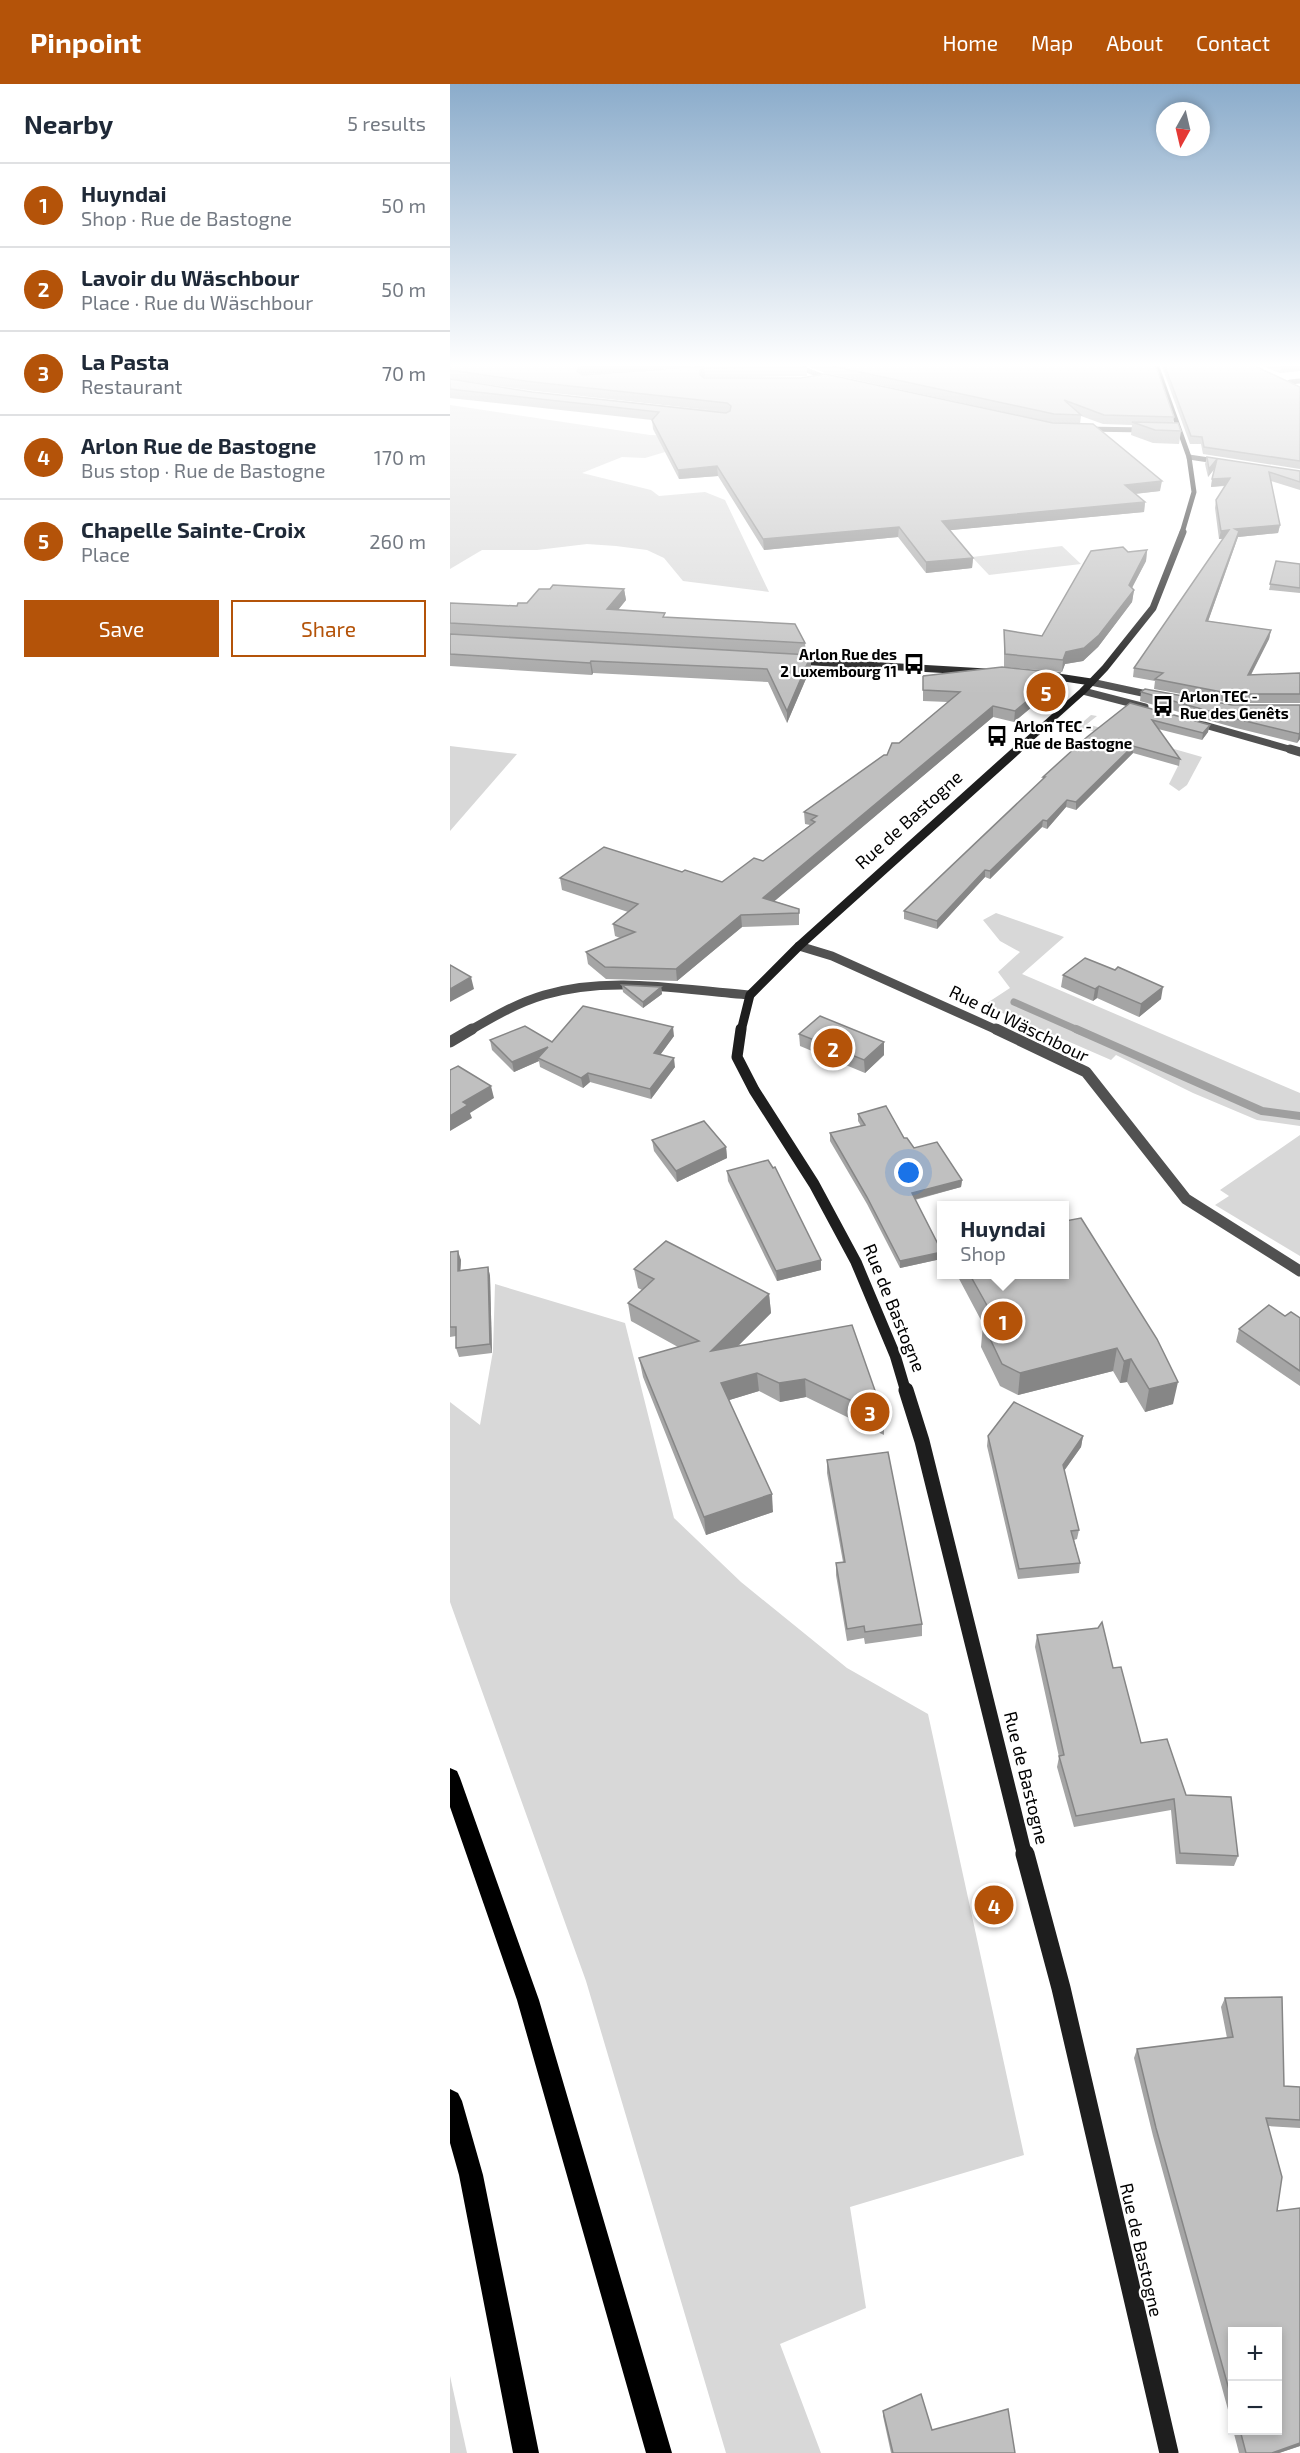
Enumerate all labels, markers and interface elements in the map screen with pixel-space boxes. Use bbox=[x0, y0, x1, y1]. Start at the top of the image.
text: Pinpoint bbox=[30, 25, 141, 59]
text: Home bbox=[942, 30, 998, 55]
text: Map bbox=[1031, 30, 1073, 55]
text: About bbox=[1106, 30, 1163, 55]
text: Contact bbox=[1196, 30, 1270, 55]
north arrow bbox=[1156, 102, 1210, 156]
text: Nearby bbox=[24, 108, 113, 139]
text: 5 results bbox=[347, 111, 426, 135]
text: Huyndai bbox=[81, 180, 167, 206]
text: 1 bbox=[39, 193, 48, 217]
text: 50 m bbox=[381, 193, 426, 217]
text: Shop · Rue de Bastogne bbox=[81, 206, 292, 230]
text: Lavoir du Wäschbour bbox=[81, 264, 299, 290]
text: 2 bbox=[38, 277, 49, 301]
text: 50 m bbox=[381, 277, 426, 301]
text: Place · Rue du Wäschbour bbox=[81, 290, 313, 314]
text: La Pasta bbox=[81, 348, 169, 374]
text: 3 bbox=[38, 361, 49, 385]
text: 70 m bbox=[382, 361, 426, 385]
text: Restaurant bbox=[81, 374, 182, 398]
text: Arlon Rue de Bastogne bbox=[81, 432, 316, 458]
text: 4 bbox=[37, 445, 50, 469]
text: 170 m bbox=[374, 445, 426, 469]
text: Bus stop · Rue de Bastogne bbox=[81, 458, 325, 482]
text: Chapelle Sainte-Croix bbox=[81, 516, 306, 542]
text: 5 bbox=[38, 529, 49, 553]
text: 260 m bbox=[369, 529, 426, 553]
text: Place bbox=[81, 542, 130, 566]
button: Save bbox=[24, 600, 219, 657]
button: Share bbox=[231, 600, 426, 657]
place label: Arlon Rue des 2 Luxembourg 11 bbox=[780, 645, 897, 680]
bus stop icon: Arlon Rue des 2 Luxembourg 11 bbox=[902, 652, 926, 676]
pin: 5 bbox=[1026, 670, 1066, 714]
place label: Arlon TEC - Rue des Genêts bbox=[1180, 687, 1289, 722]
bus stop icon: Arlon TEC - Rue des Genêts bbox=[1151, 694, 1175, 718]
place label: Arlon TEC - Rue de Bastogne bbox=[1014, 717, 1132, 752]
bus stop icon: Arlon TEC - Rue de Bastogne bbox=[985, 724, 1009, 748]
street label: Rue de Bastogne bbox=[850, 765, 966, 873]
street label: Rue du Wäschbour bbox=[946, 980, 1093, 1066]
pin: 2 bbox=[814, 1026, 853, 1070]
your location bbox=[894, 1158, 923, 1187]
popup bbox=[937, 1201, 1069, 1279]
text: Huyndai bbox=[960, 1215, 1046, 1241]
street label: Rue de Bastogne bbox=[859, 1240, 931, 1375]
text: Shop bbox=[960, 1241, 1006, 1265]
pin: 1 bbox=[984, 1298, 1022, 1344]
pin: 3 bbox=[850, 1390, 890, 1434]
street label: Rue de Bastogne bbox=[1000, 1709, 1054, 1847]
pin: 4 bbox=[974, 1882, 1014, 1928]
street label: Rue de Bastogne bbox=[1116, 2181, 1168, 2319]
map controls bbox=[1228, 2327, 1282, 2435]
button: + bbox=[1228, 2327, 1282, 2381]
button: − bbox=[1228, 2381, 1282, 2435]

